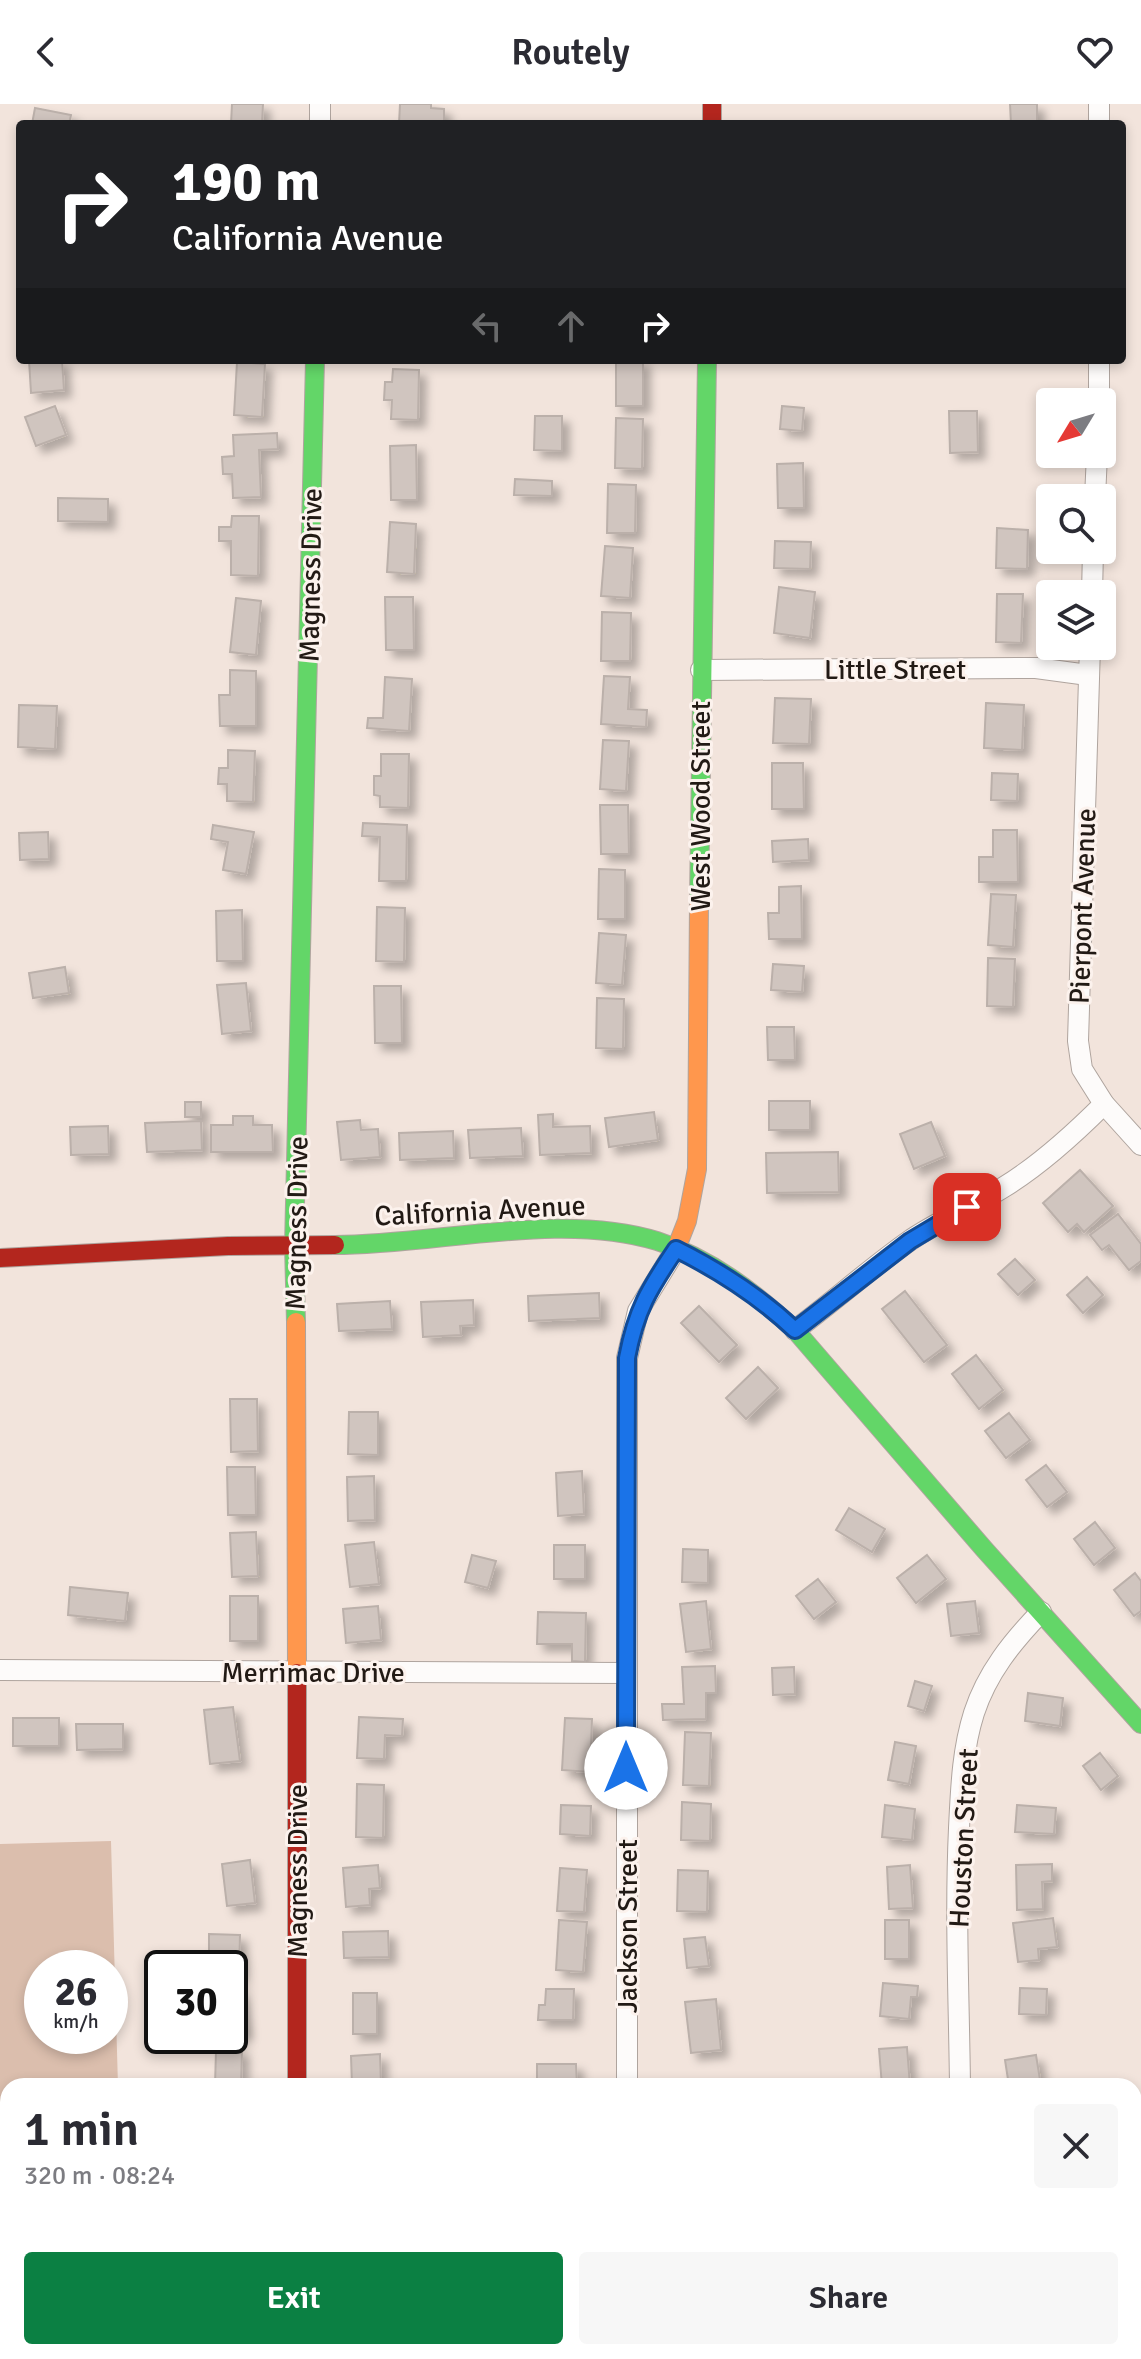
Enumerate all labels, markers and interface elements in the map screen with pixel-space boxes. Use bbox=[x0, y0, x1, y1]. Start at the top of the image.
icon: back bbox=[24, 30, 68, 74]
text: Routely bbox=[511, 30, 630, 75]
icon: heart bbox=[1073, 30, 1117, 74]
text: 190 m bbox=[172, 147, 320, 216]
icon: right bbox=[40, 152, 144, 256]
text: California Avenue bbox=[172, 216, 444, 261]
icon: left bbox=[465, 304, 509, 348]
icon: ahead bbox=[549, 304, 593, 348]
icon: right bbox=[633, 304, 677, 348]
north arrow bbox=[1036, 388, 1116, 468]
map controls bbox=[1036, 388, 1116, 660]
button: search bbox=[1036, 484, 1116, 564]
street label: Magness Drive bbox=[292, 488, 330, 662]
button: layers bbox=[1036, 580, 1116, 660]
street label: Little Street bbox=[824, 653, 966, 687]
street label: West Wood Street bbox=[684, 700, 718, 911]
street label: Pierpont Avenue bbox=[1063, 807, 1103, 1005]
street label: Magness Drive bbox=[278, 1136, 316, 1310]
pin bbox=[933, 1173, 1001, 1241]
icon: arrive bbox=[945, 1185, 989, 1229]
street label: California Avenue bbox=[374, 1188, 586, 1234]
street label: Merrimac Drive bbox=[221, 1656, 405, 1690]
position arrow bbox=[584, 1726, 668, 1810]
street label: Houston Street bbox=[942, 1747, 986, 1929]
street label: Magness Drive bbox=[281, 1784, 315, 1958]
street label: Jackson Street bbox=[611, 1839, 645, 2013]
speed limit sign: 30 bbox=[144, 1950, 248, 2054]
text: 26 bbox=[54, 1967, 98, 2017]
text: km/h bbox=[53, 2009, 99, 2034]
text: 1 min bbox=[24, 2100, 139, 2159]
button: close bbox=[1034, 2104, 1118, 2188]
text: 320 m · 08:24 bbox=[24, 2160, 175, 2192]
button: Exit bbox=[24, 2252, 563, 2344]
button: Share bbox=[579, 2252, 1118, 2344]

